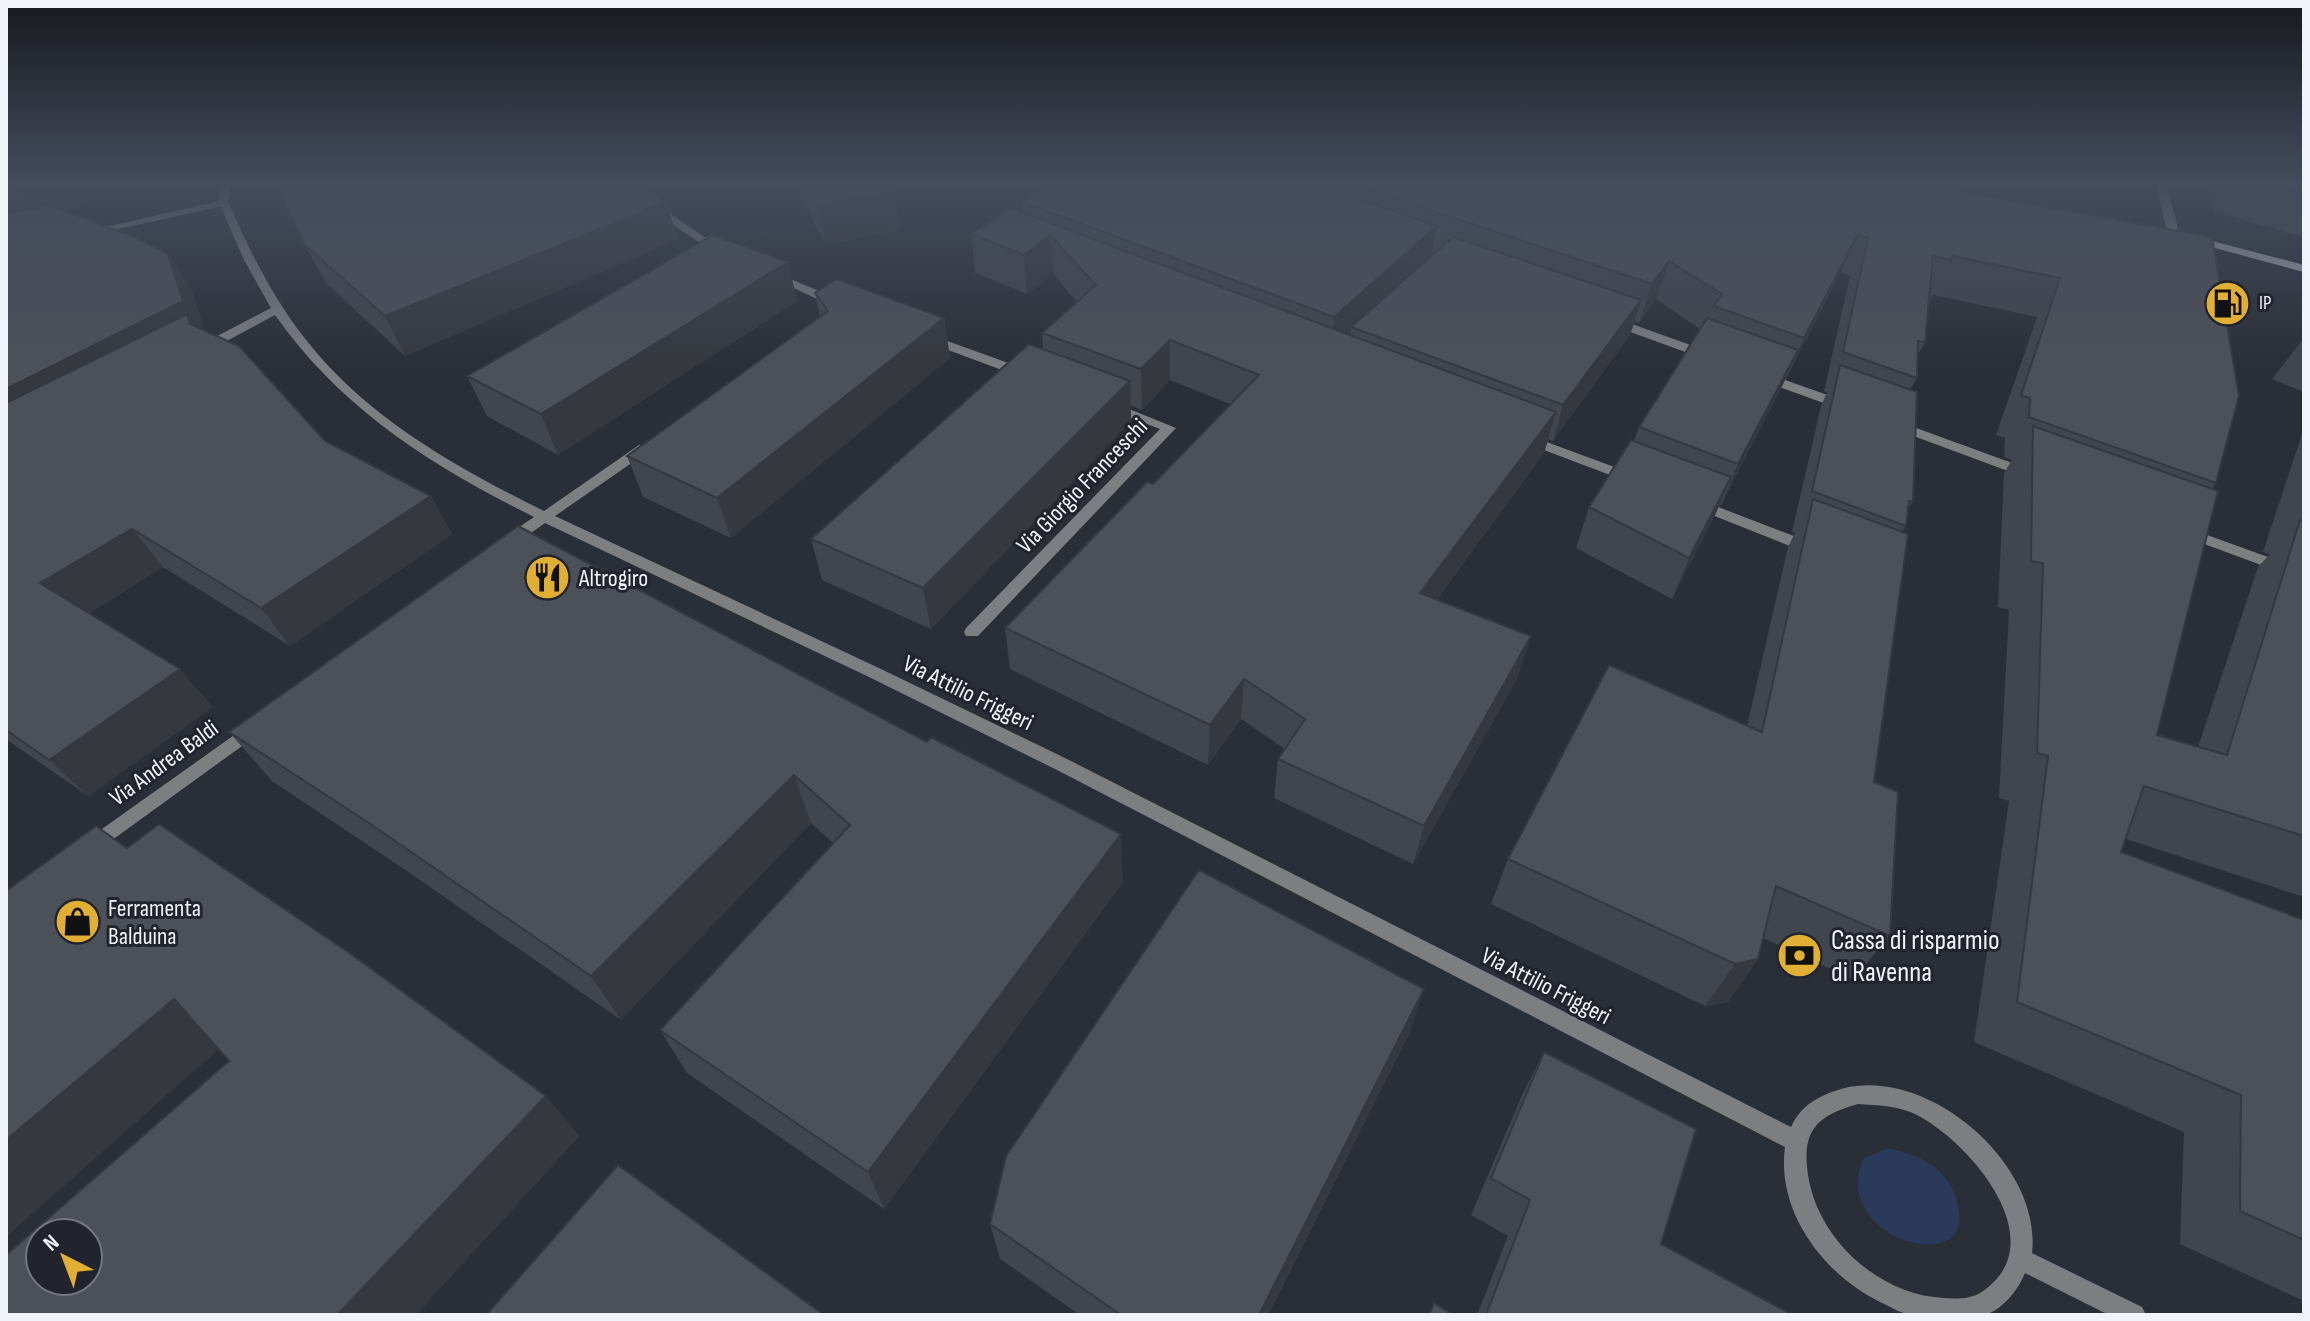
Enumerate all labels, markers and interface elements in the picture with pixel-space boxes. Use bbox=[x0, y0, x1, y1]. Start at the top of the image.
fuel station icon: IP bbox=[2204, 279, 2252, 327]
place label: IP bbox=[2259, 291, 2271, 315]
street label: Via Giorgio Franceschi bbox=[1010, 413, 1154, 559]
restaurant icon: Altrogiro bbox=[524, 554, 572, 602]
place label: Altrogiro bbox=[578, 564, 648, 593]
street label: Via Attilio Friggeri bbox=[898, 649, 1038, 737]
street label: Via Andrea Baldi bbox=[104, 714, 224, 812]
place label: Ferramenta Balduina bbox=[108, 894, 201, 951]
shop icon: Ferramenta Balduina bbox=[53, 898, 101, 946]
place label: Cassa di risparmio di Ravenna bbox=[1831, 924, 2000, 989]
bank icon: Cassa di risparmio di Ravenna bbox=[1776, 932, 1824, 980]
street label: Via Attilio Friggeri bbox=[1476, 941, 1616, 1031]
north arrow bbox=[24, 1217, 104, 1297]
text: N bbox=[38, 1229, 65, 1257]

